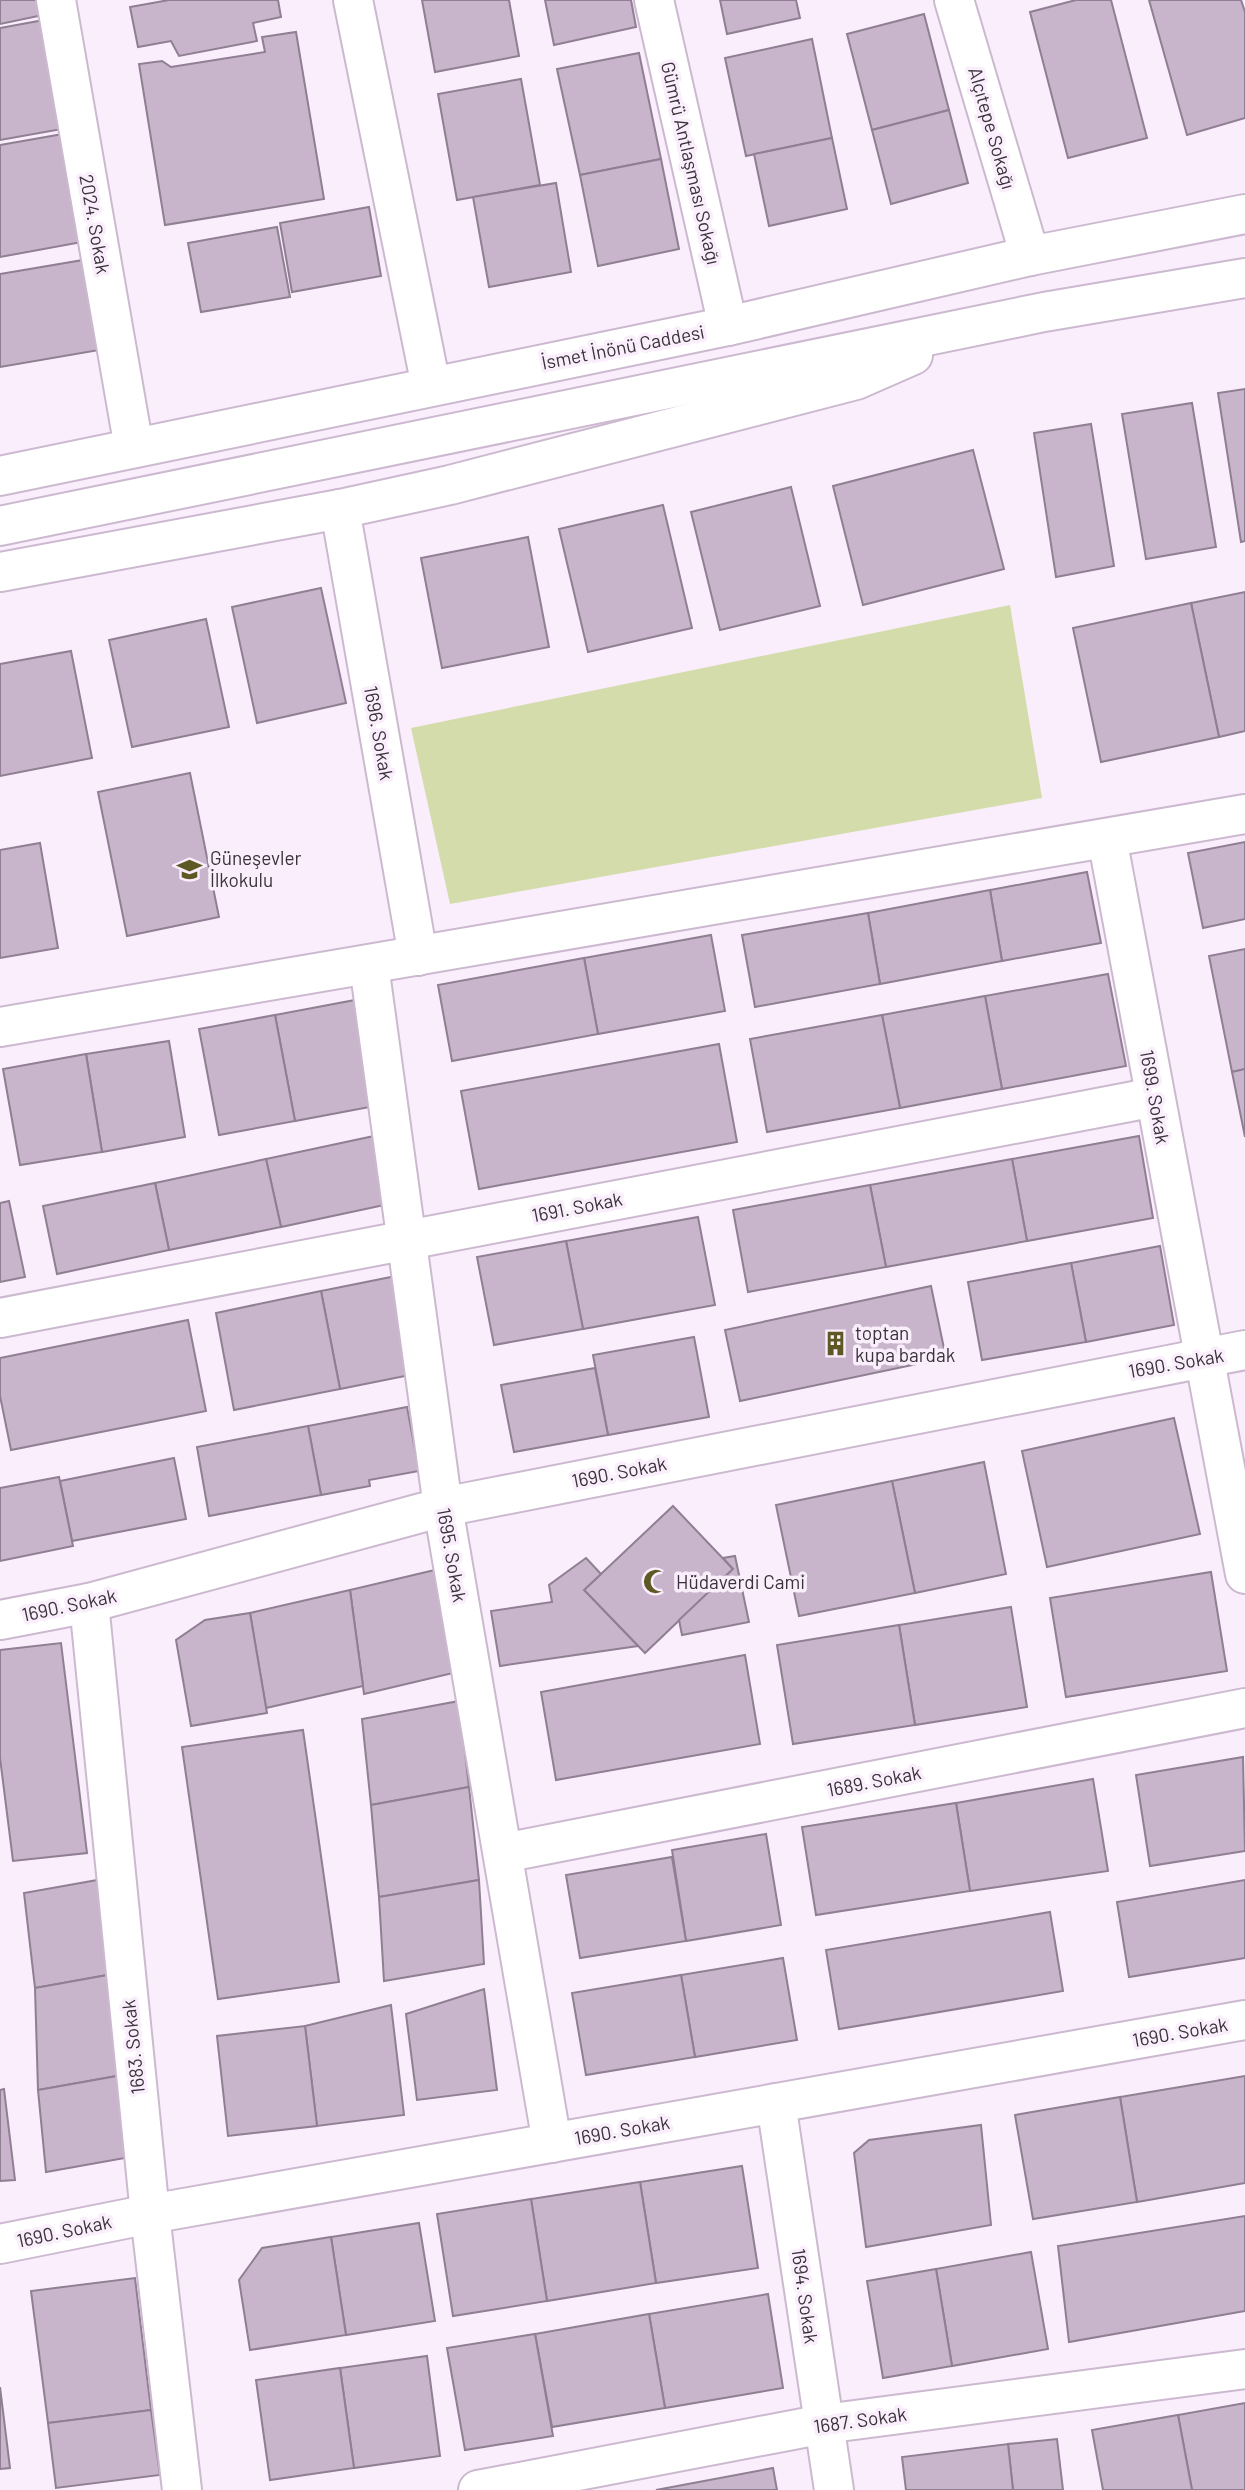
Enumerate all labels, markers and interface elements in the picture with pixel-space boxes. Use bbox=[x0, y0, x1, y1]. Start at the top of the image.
street label: Gümrü Antlaşması Sokağı bbox=[657, 59, 726, 267]
street label: Alçıtepe Sokağı bbox=[964, 64, 1021, 191]
street label: 2024. Sokak bbox=[75, 172, 116, 275]
street label: İsmet İnönü Caddesi bbox=[539, 319, 706, 374]
street label: 1696. Sokak bbox=[360, 684, 399, 782]
place label: Güneşevler İlkokulu bbox=[210, 846, 302, 891]
school or university icon: Güneşevler İlkokulu bbox=[176, 855, 204, 883]
street label: 1699. Sokak bbox=[1136, 1048, 1175, 1146]
street label: 1691. Sokak bbox=[530, 1186, 624, 1227]
place label: toptan kupa bardak bbox=[855, 1321, 955, 1366]
building icon: toptan kupa bardak bbox=[821, 1330, 849, 1358]
street label: 1690. Sokak bbox=[1127, 1343, 1225, 1382]
street label: 1690. Sokak bbox=[570, 1451, 668, 1492]
street label: 1695. Sokak bbox=[433, 1506, 472, 1604]
mosque icon: Hüdaverdi Cami bbox=[642, 1568, 670, 1596]
place label: Hüdaverdi Cami bbox=[676, 1570, 805, 1593]
street label: 1690. Sokak bbox=[19, 1583, 118, 1626]
street label: 1689. Sokak bbox=[825, 1760, 923, 1801]
street label: 1683. Sokak bbox=[116, 1998, 149, 2096]
street label: 1690. Sokak bbox=[1131, 2012, 1229, 2051]
street label: 1690. Sokak bbox=[573, 2110, 671, 2149]
street label: 1690. Sokak bbox=[14, 2209, 113, 2252]
street label: 1694. Sokak bbox=[787, 2247, 824, 2345]
street label: 1687. Sokak bbox=[812, 2402, 908, 2437]

